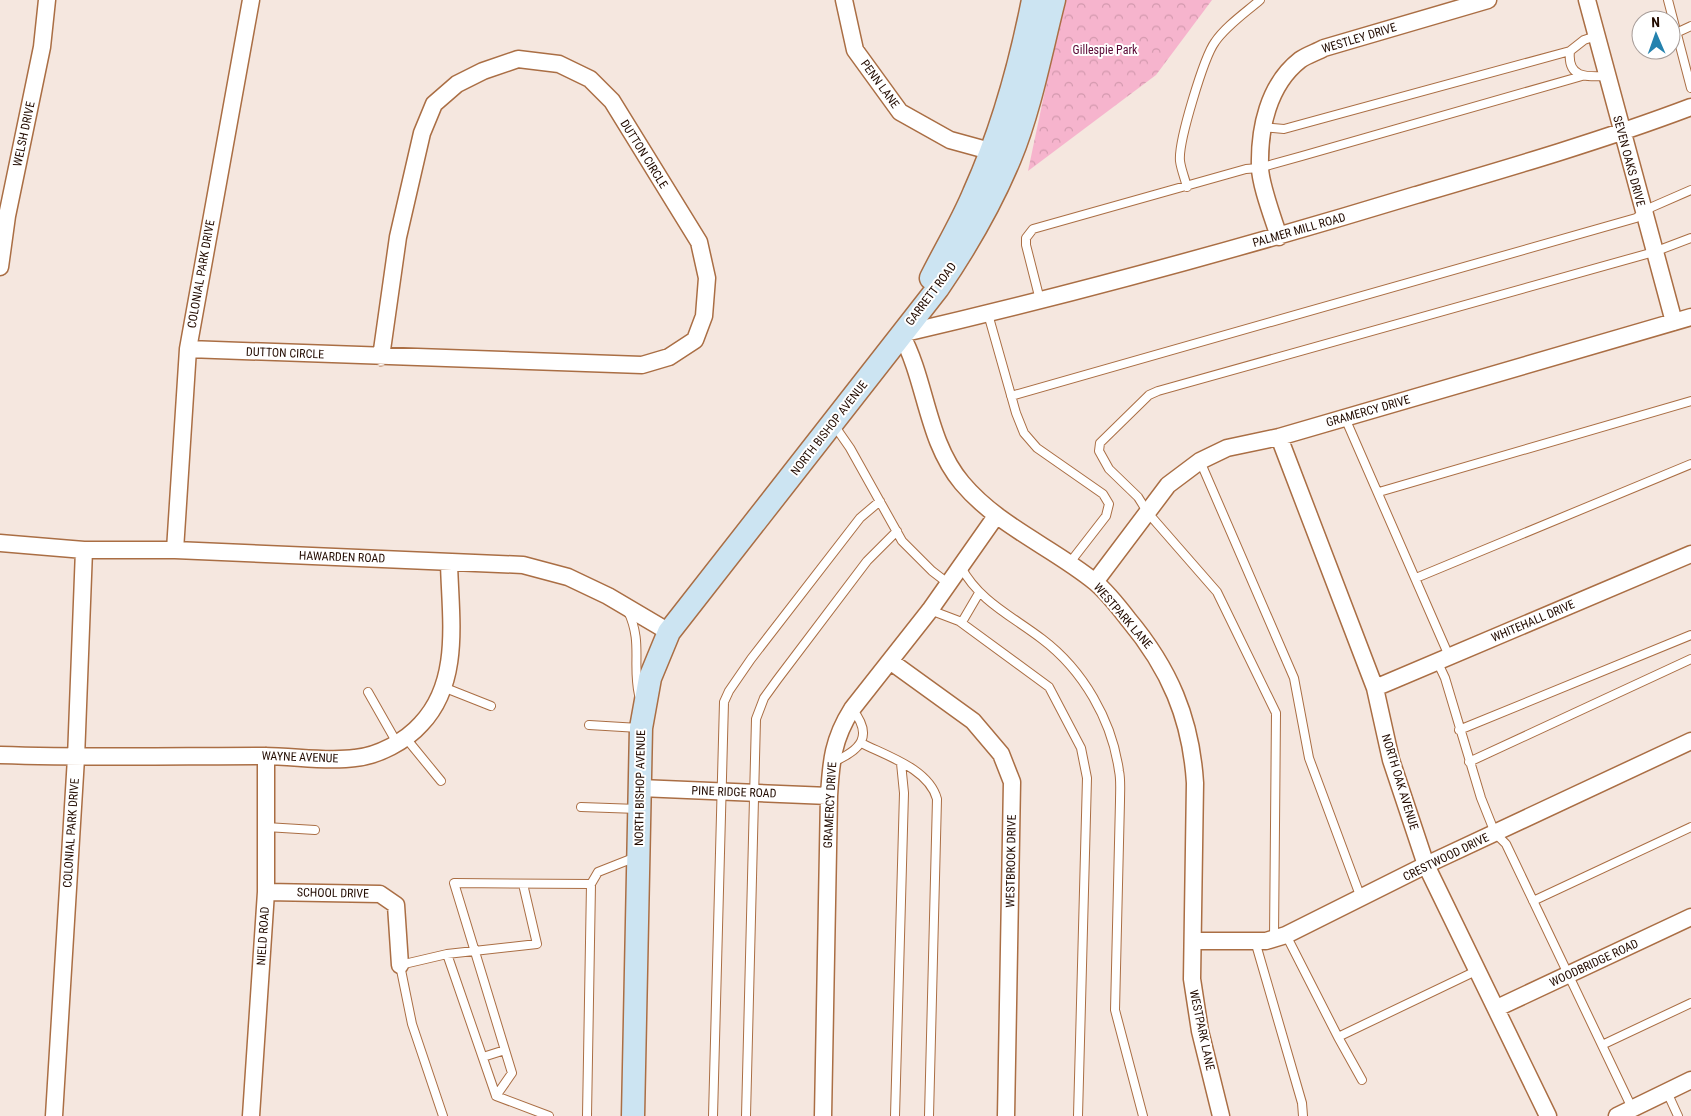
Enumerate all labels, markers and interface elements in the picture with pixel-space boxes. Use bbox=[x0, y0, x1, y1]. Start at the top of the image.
north arrow bbox=[1631, 10, 1681, 60]
text: N bbox=[1651, 14, 1660, 30]
street label: WESTLEY DRIVE bbox=[1320, 20, 1398, 56]
park label: Gillespie Park bbox=[1073, 43, 1138, 57]
street label: PENN LANE bbox=[858, 57, 902, 111]
street label: WELSH DRIVE bbox=[10, 100, 38, 168]
street label: SEVEN OAKS DRIVE bbox=[1610, 114, 1648, 208]
street label: DUTTON CIRCLE bbox=[617, 117, 671, 191]
street label: PALMER MILL ROAD bbox=[1251, 210, 1347, 250]
street label: COLONIAL PARK DRIVE bbox=[185, 219, 217, 329]
street label: GARRETT ROAD bbox=[903, 260, 959, 328]
street label: DUTTON CIRCLE bbox=[246, 345, 324, 361]
street label: NORTH BISHOP AVENUE bbox=[788, 378, 870, 478]
street label: GRAMERCY DRIVE bbox=[1324, 392, 1412, 430]
street label: HAWARDEN ROAD bbox=[299, 548, 386, 566]
street label: WESTPARK LANE bbox=[1091, 580, 1155, 652]
street label: WHITEHALL DRIVE bbox=[1489, 597, 1577, 645]
street label: NORTH BISHOP AVENUE bbox=[632, 730, 648, 846]
street label: NORTH OAK AVENUE bbox=[1379, 732, 1421, 832]
street label: WAYNE AVENUE bbox=[261, 749, 339, 765]
street label: GRAMERCY DRIVE bbox=[821, 761, 839, 849]
street label: COLONIAL PARK DRIVE bbox=[60, 778, 82, 888]
street label: PINE RIDGE ROAD bbox=[691, 784, 777, 800]
street label: WESTBROOK DRIVE bbox=[1003, 814, 1019, 908]
street label: CRESTWOOD DRIVE bbox=[1401, 830, 1491, 884]
street label: SCHOOL DRIVE bbox=[297, 885, 369, 901]
street label: NIELD ROAD bbox=[254, 906, 272, 966]
street label: WOODBRIDGE ROAD bbox=[1547, 936, 1641, 990]
street label: WESTPARK LANE bbox=[1187, 988, 1217, 1072]

